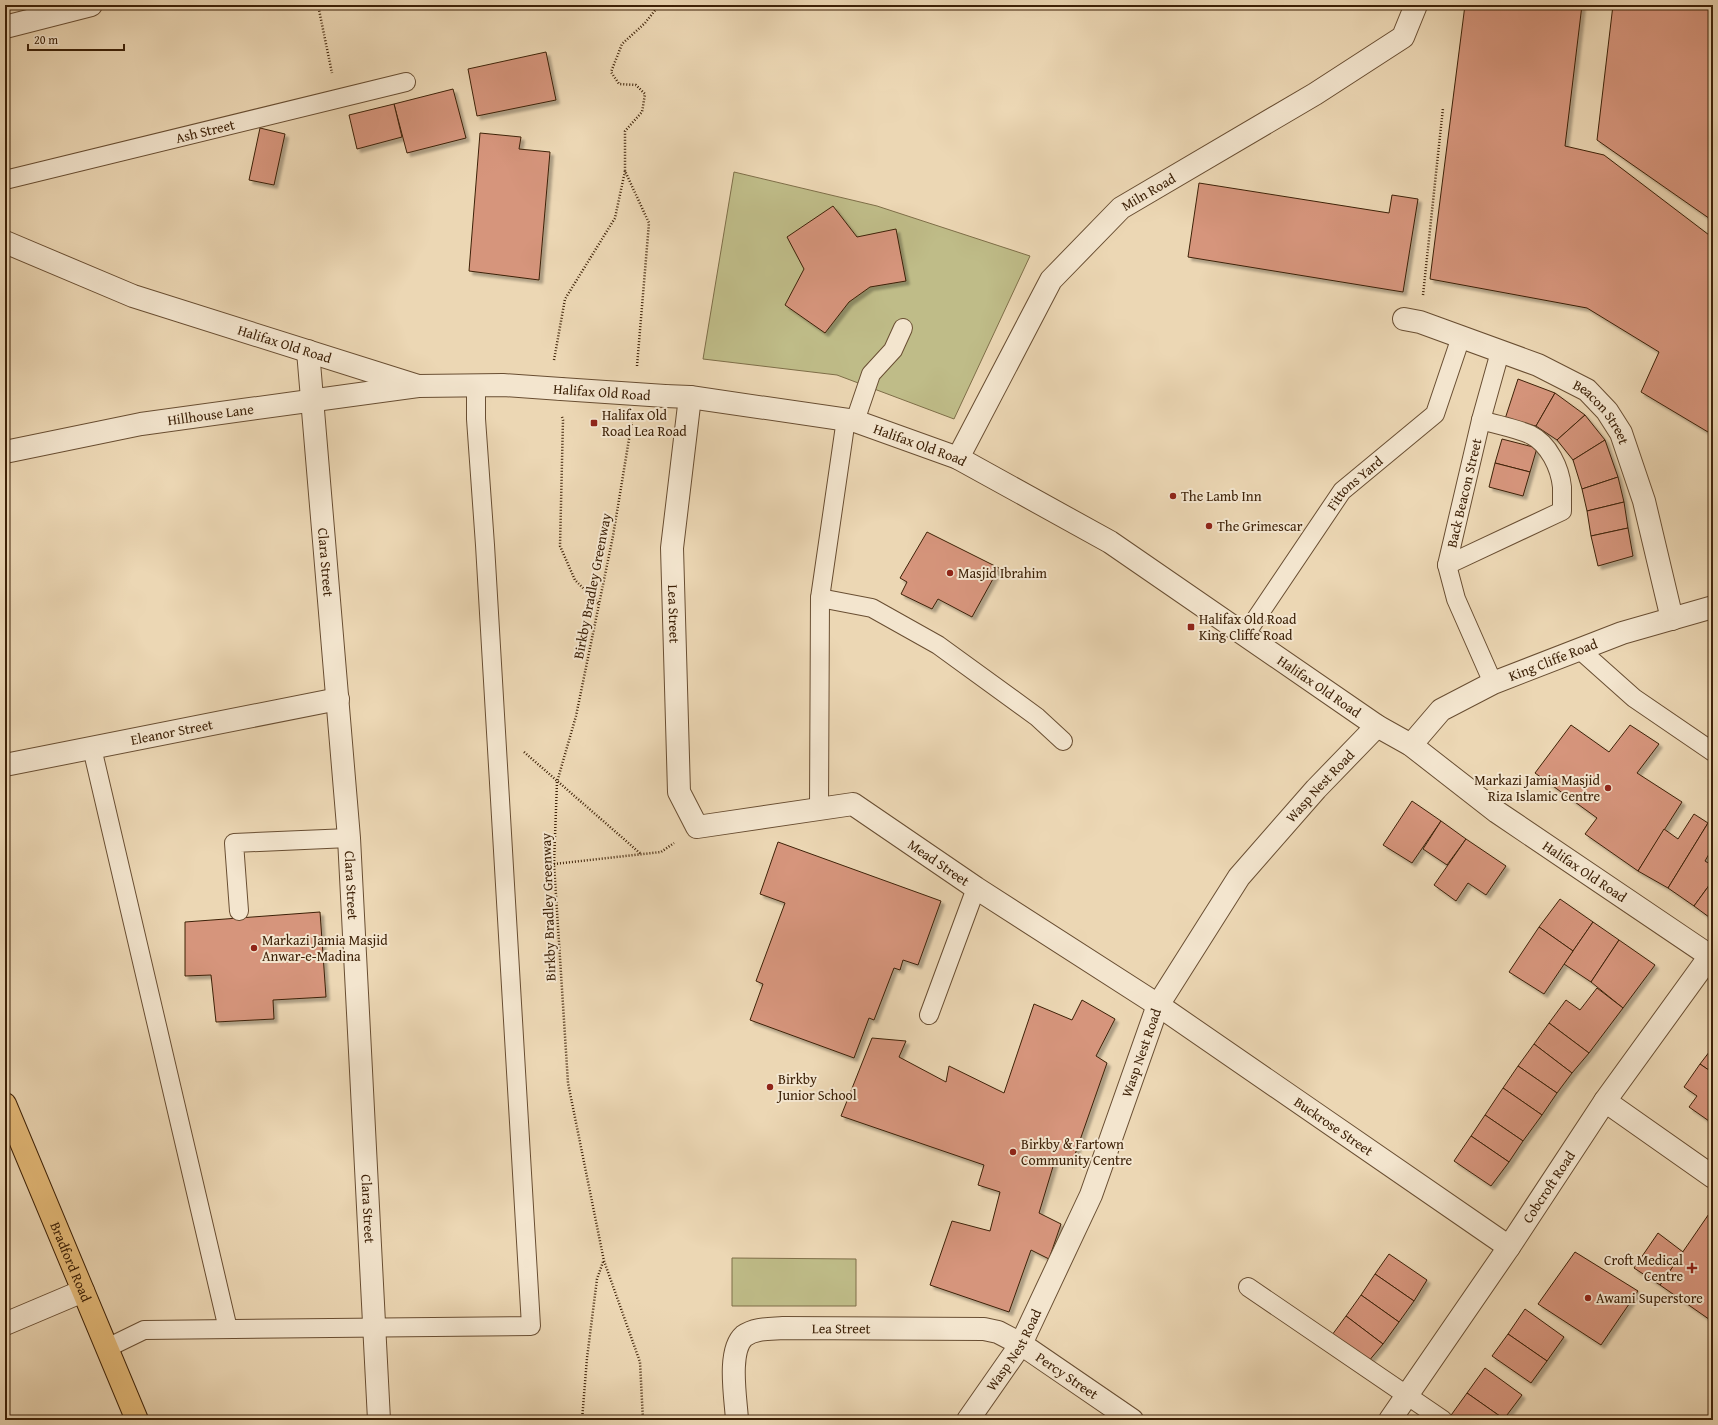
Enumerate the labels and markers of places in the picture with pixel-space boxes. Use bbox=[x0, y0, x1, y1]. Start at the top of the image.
place label: Halifax Old Road Lea Road bbox=[602, 405, 687, 441]
marker: Halifax Old Road Lea Road bbox=[589, 418, 599, 428]
place label: The Lamb Inn bbox=[1181, 486, 1262, 506]
marker: The Lamb Inn bbox=[1168, 491, 1178, 501]
place label: The Grimescar bbox=[1217, 516, 1303, 536]
marker: The Grimescar bbox=[1204, 521, 1214, 531]
place label: Masjid Ibrahim bbox=[958, 563, 1047, 583]
marker: Masjid Ibrahim bbox=[945, 568, 955, 578]
place label: Halifax Old Road King Cliffe Road bbox=[1199, 609, 1297, 645]
marker: Halifax Old Road King Cliffe Road bbox=[1186, 622, 1196, 632]
place label: Markazi Jamia Masjid Riza Islamic Centre bbox=[1474, 770, 1601, 806]
marker: Markazi Jamia Masjid Riza Islamic Centre bbox=[1603, 783, 1613, 793]
place label: Markazi Jamia Masjid Anwar-e-Madina bbox=[262, 930, 388, 966]
marker: Markazi Jamia Masjid Anwar-e-Madina bbox=[249, 943, 259, 953]
place label: Birkby Junior School bbox=[776, 1069, 857, 1105]
marker: Birkby Junior School bbox=[765, 1082, 775, 1092]
place label: Birkby & Fartown Community Centre bbox=[1021, 1134, 1133, 1170]
marker: Birkby & Fartown Community Centre bbox=[1008, 1147, 1018, 1157]
place label: Croft Medical Centre bbox=[1604, 1250, 1683, 1286]
marker: Croft Medical Centre bbox=[1686, 1262, 1698, 1274]
place label: Awami Superstore bbox=[1596, 1288, 1703, 1308]
marker: Awami Superstore bbox=[1583, 1293, 1593, 1303]

